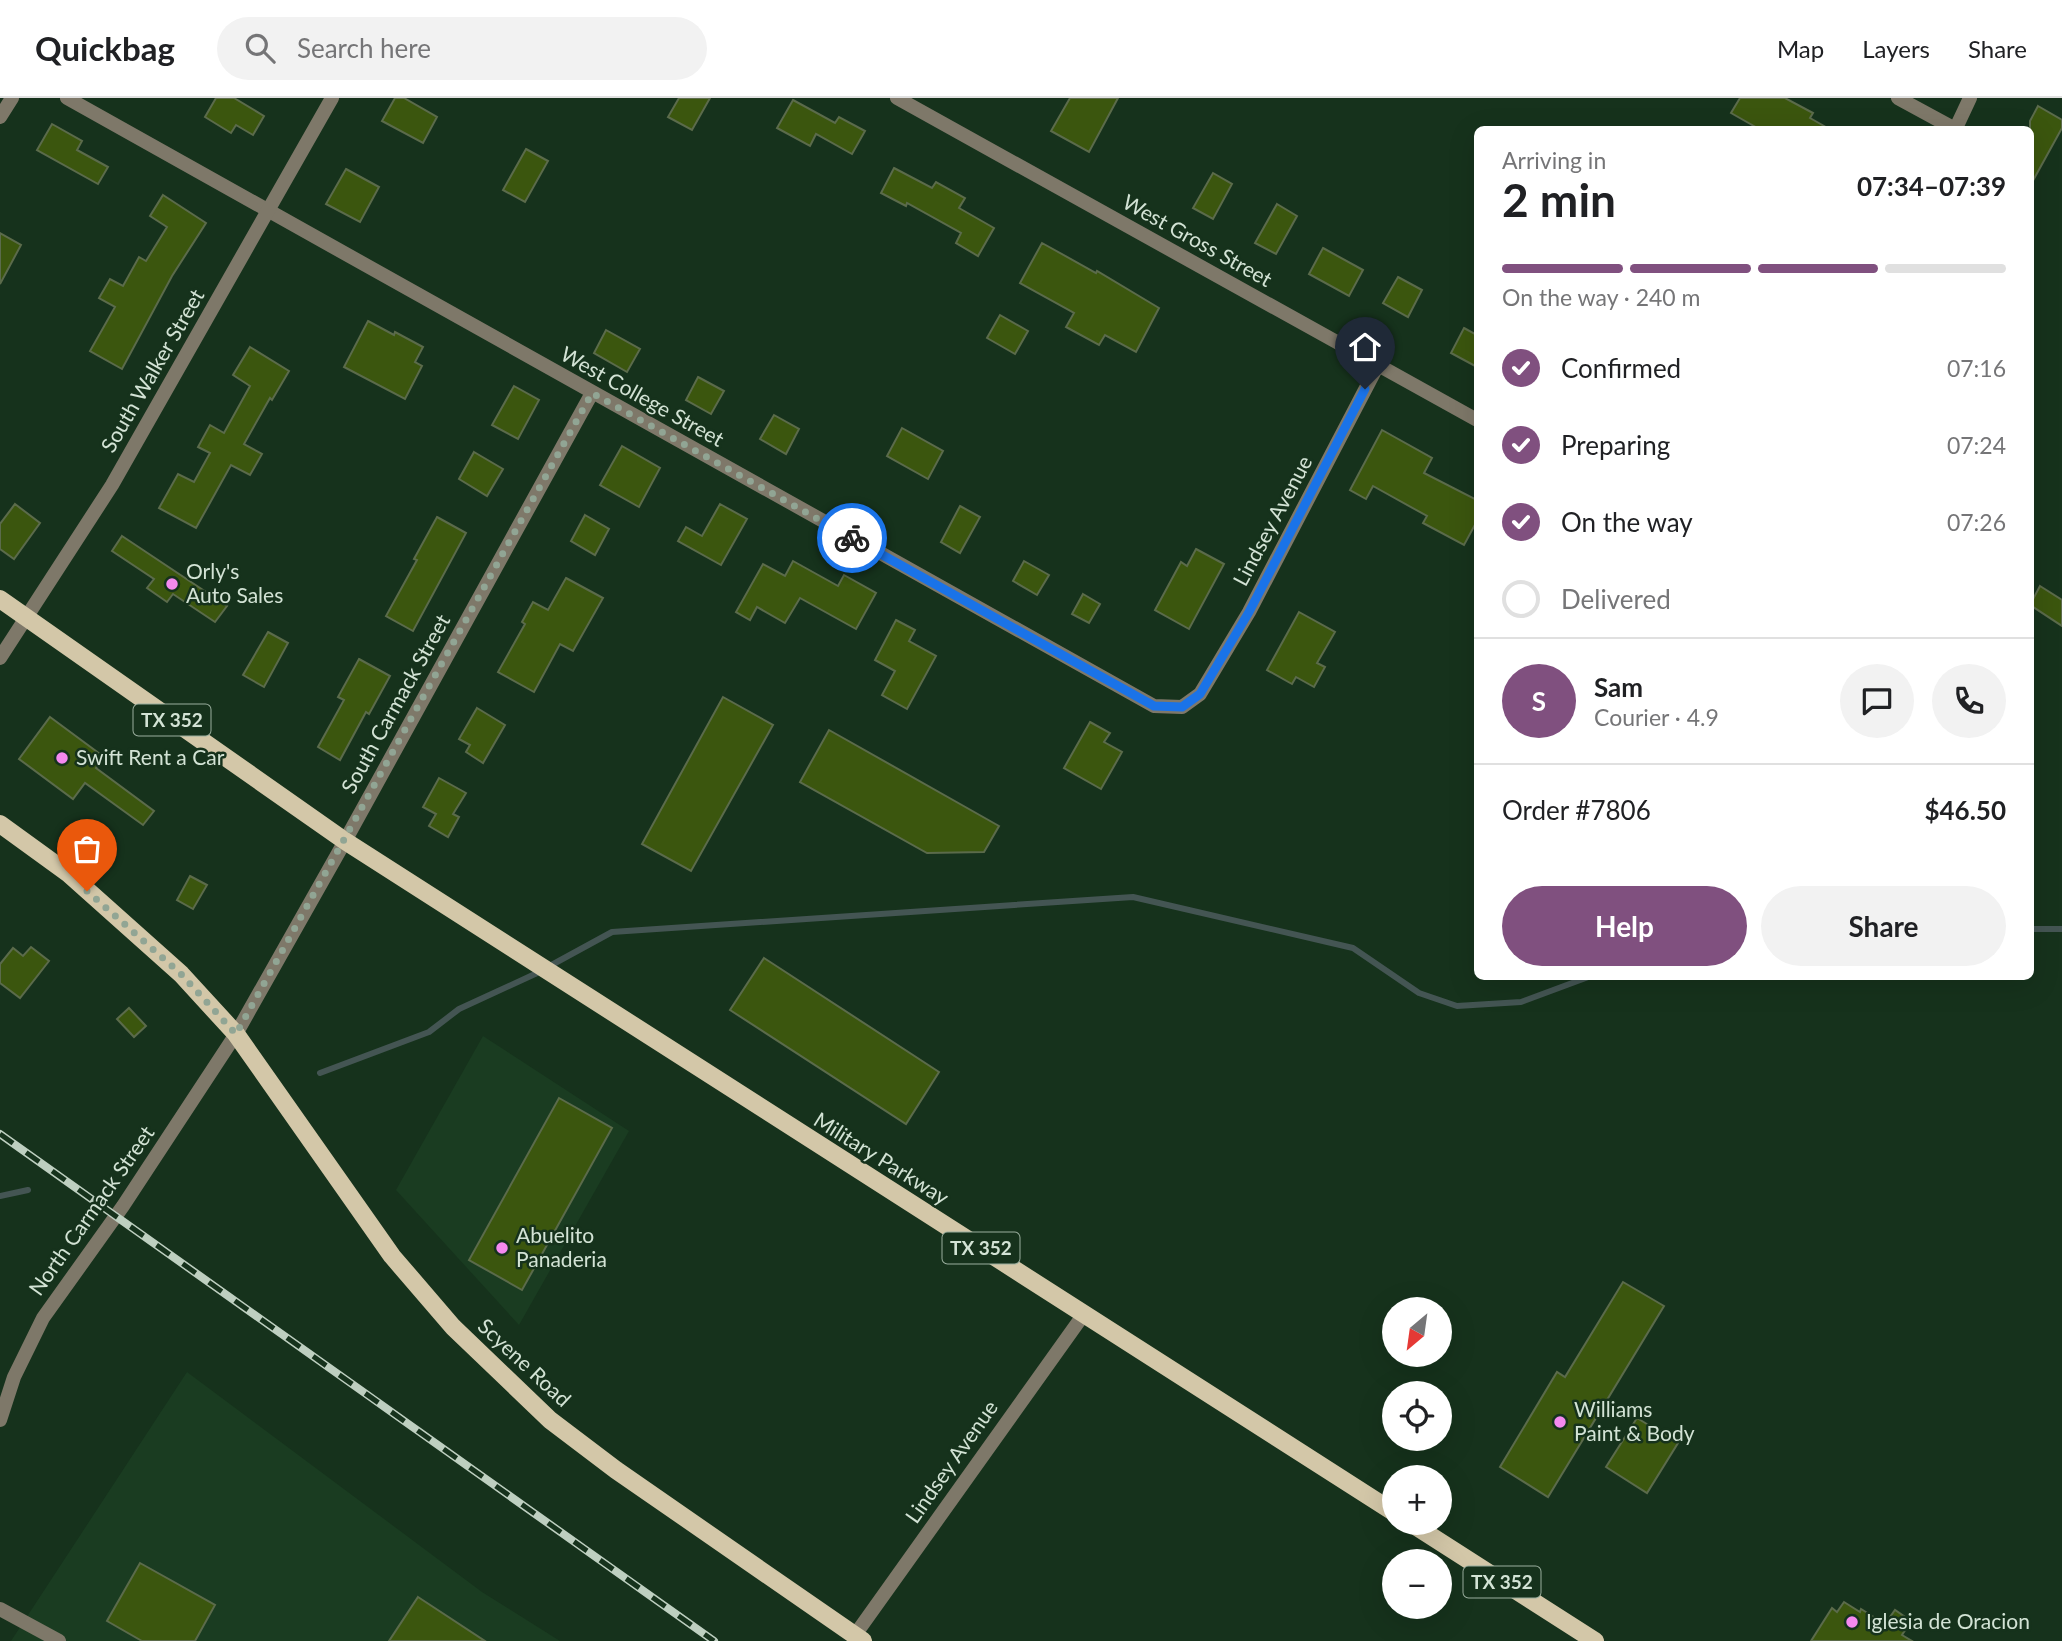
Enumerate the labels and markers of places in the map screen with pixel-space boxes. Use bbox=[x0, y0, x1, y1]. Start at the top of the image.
pin bbox=[1335, 317, 1395, 389]
place label: Orly's Auto Sales bbox=[186, 558, 283, 607]
marker: Orly's Auto Sales bbox=[164, 576, 180, 592]
place label: Swift Rent a Car bbox=[76, 744, 225, 769]
marker: Swift Rent a Car bbox=[54, 750, 70, 766]
pin bbox=[57, 819, 117, 891]
place label: Abuelito Panaderia bbox=[516, 1222, 607, 1271]
marker: Abuelito Panaderia bbox=[494, 1240, 510, 1256]
place label: Williams Paint & Body bbox=[1574, 1396, 1695, 1445]
marker: Williams Paint & Body bbox=[1552, 1414, 1568, 1430]
place label: Iglesia de Oracion bbox=[1866, 1608, 2030, 1633]
marker: Iglesia de Oracion bbox=[1844, 1614, 1860, 1630]

